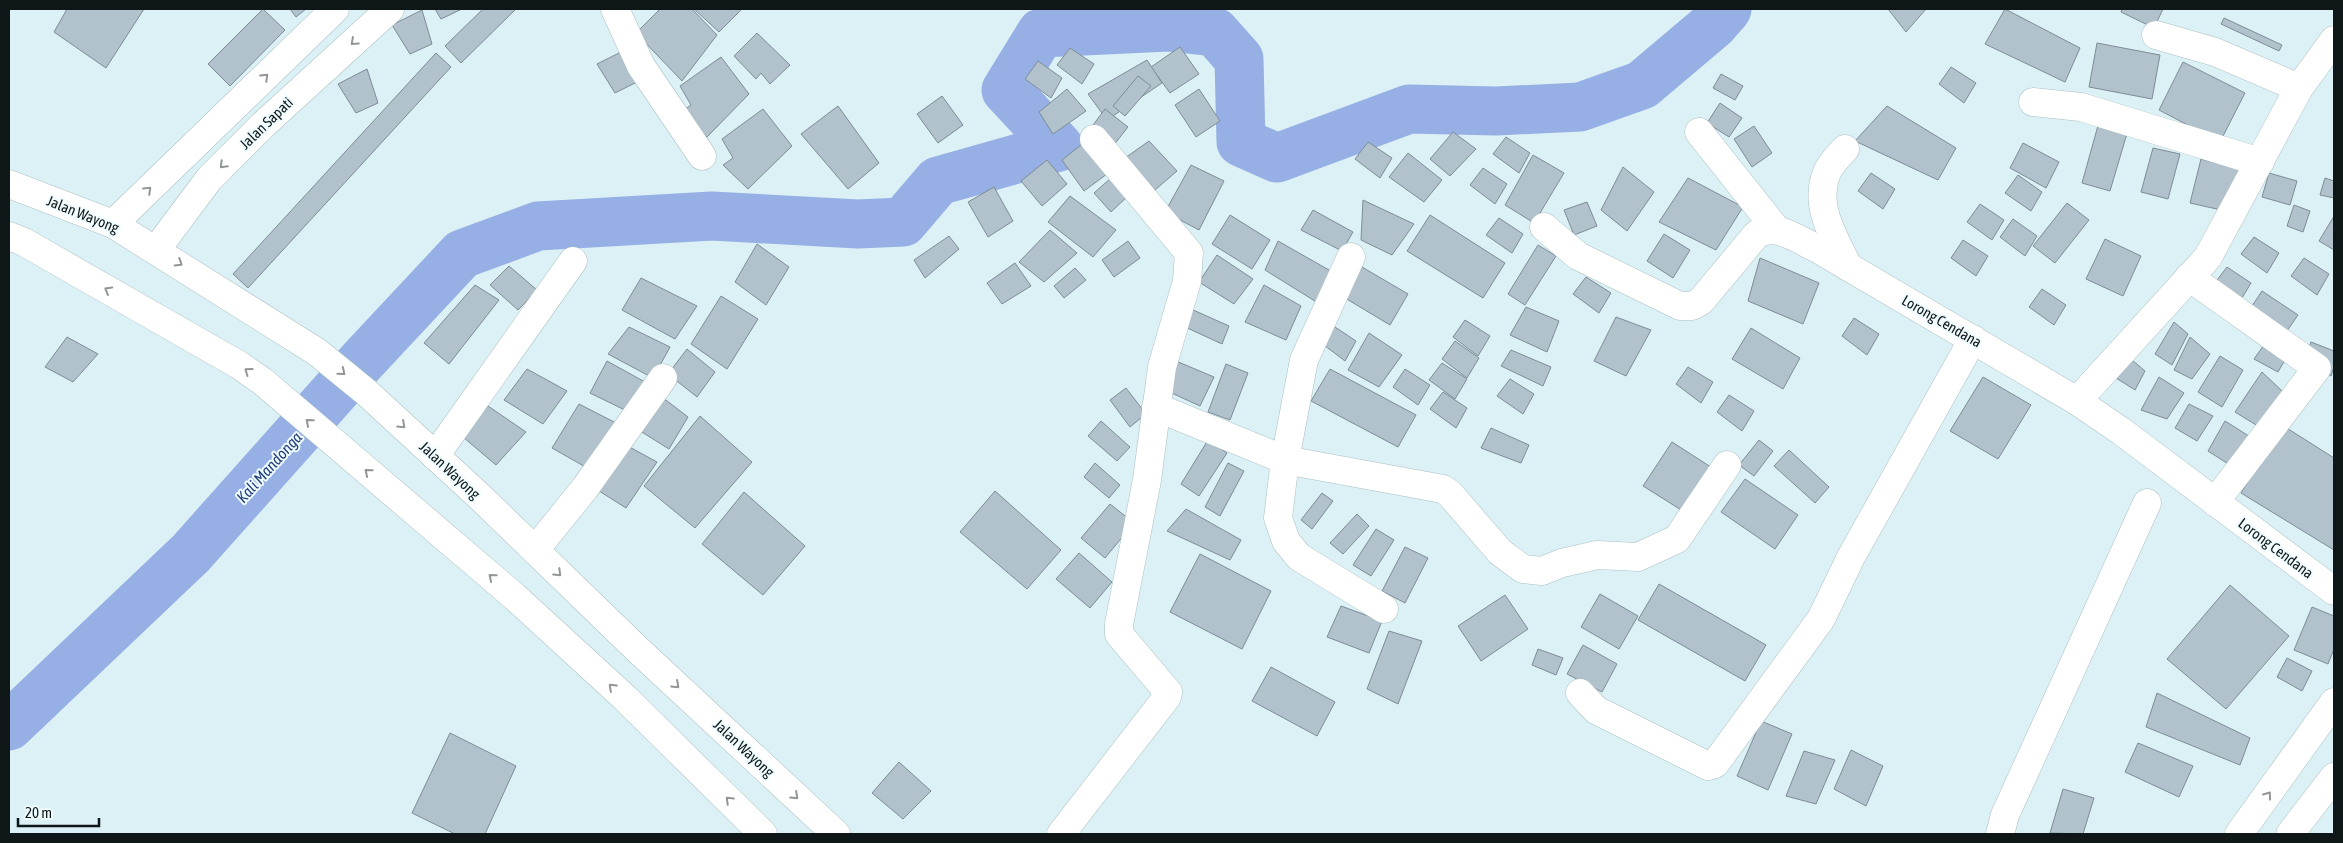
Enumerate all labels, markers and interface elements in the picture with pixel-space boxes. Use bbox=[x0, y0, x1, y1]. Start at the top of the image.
one-way arrow bbox=[350, 36, 359, 45]
one-way arrow bbox=[259, 74, 268, 83]
street label: Jalan Sapati bbox=[236, 94, 296, 152]
one-way arrow bbox=[219, 159, 228, 168]
one-way arrow bbox=[143, 187, 152, 196]
street label: Jalan Wayong bbox=[44, 192, 122, 236]
one-way arrow bbox=[174, 257, 183, 267]
one-way arrow bbox=[104, 286, 113, 296]
street label: Lorong Cendana bbox=[1899, 291, 1985, 351]
one-way arrow bbox=[336, 366, 345, 375]
one-way arrow bbox=[244, 368, 254, 377]
one-way arrow bbox=[306, 419, 315, 428]
one-way arrow bbox=[396, 419, 405, 428]
water label: Kali Mandonga bbox=[233, 428, 306, 507]
street label: Jalan Wayong bbox=[416, 438, 484, 503]
one-way arrow bbox=[365, 470, 374, 478]
street label: Lorong Cendana bbox=[2235, 514, 2317, 582]
one-way arrow bbox=[552, 567, 561, 576]
one-way arrow bbox=[489, 575, 498, 583]
one-way arrow bbox=[670, 679, 679, 688]
one-way arrow bbox=[609, 684, 618, 693]
street label: Jalan Wayong bbox=[710, 716, 778, 781]
one-way arrow bbox=[789, 790, 798, 799]
one-way arrow bbox=[2262, 791, 2271, 801]
scale bar bbox=[18, 796, 99, 828]
one-way arrow bbox=[725, 797, 734, 806]
text: 20 m bbox=[25, 804, 52, 821]

